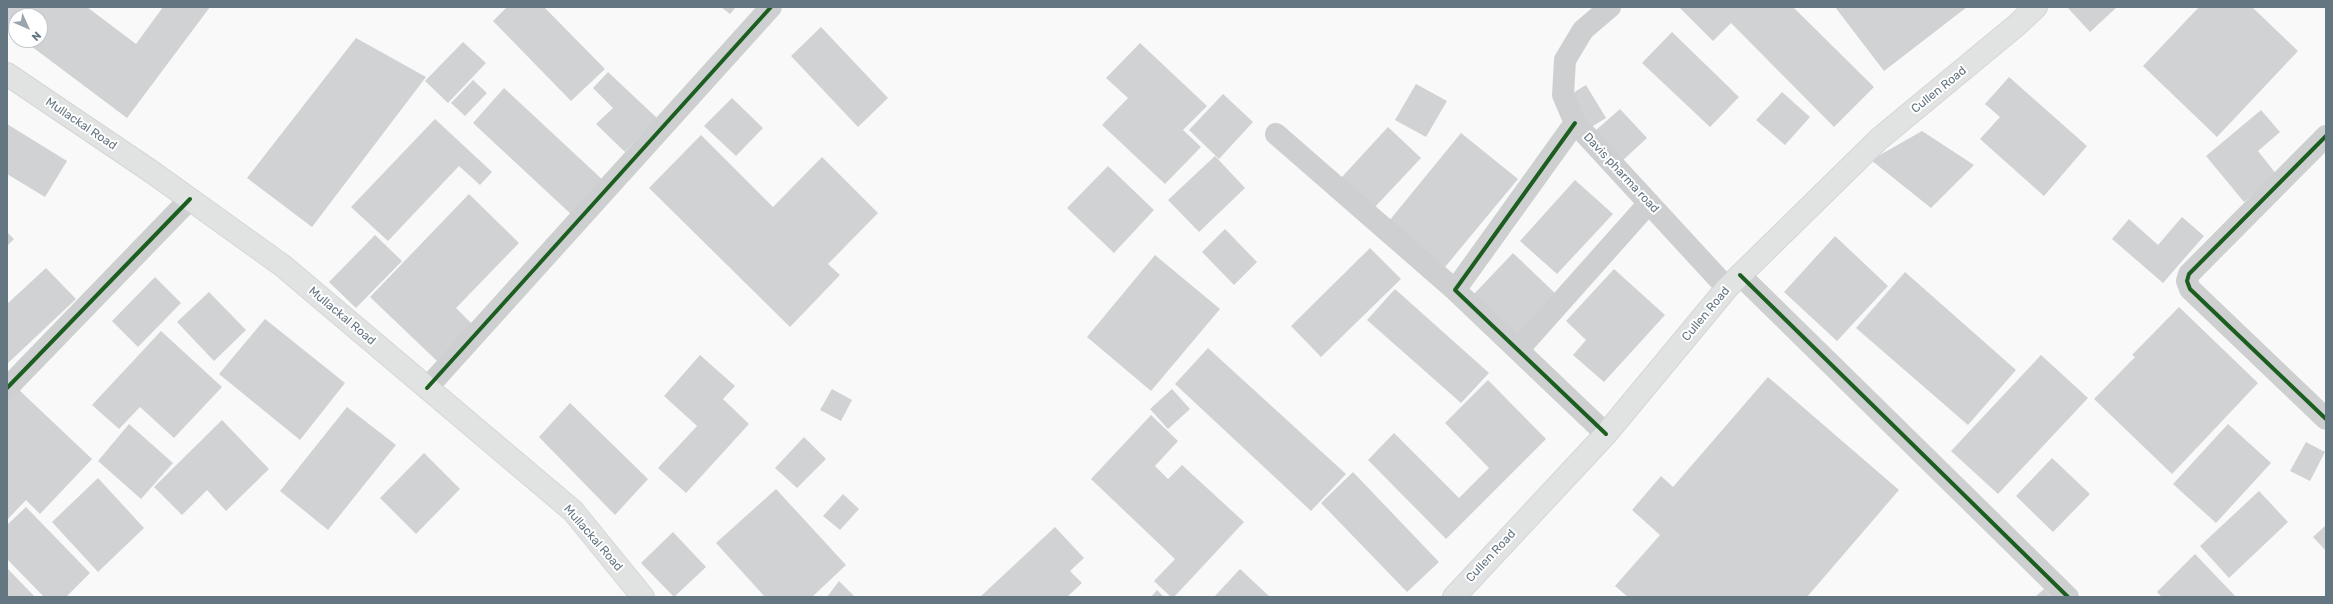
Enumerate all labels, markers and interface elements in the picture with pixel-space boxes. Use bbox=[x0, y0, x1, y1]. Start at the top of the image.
north arrow bbox=[8, 8, 48, 48]
text: N bbox=[29, 29, 44, 44]
street label: Cullen Road bbox=[1909, 64, 1969, 116]
street label: Mullackal Road bbox=[43, 95, 119, 153]
street label: Davis pharma road bbox=[1580, 130, 1662, 216]
street label: Mullackal Road bbox=[306, 284, 378, 348]
street label: Cullen Road bbox=[1679, 284, 1733, 344]
street label: Mullackal Road bbox=[560, 502, 626, 574]
street label: Cullen Road bbox=[1463, 527, 1519, 585]

